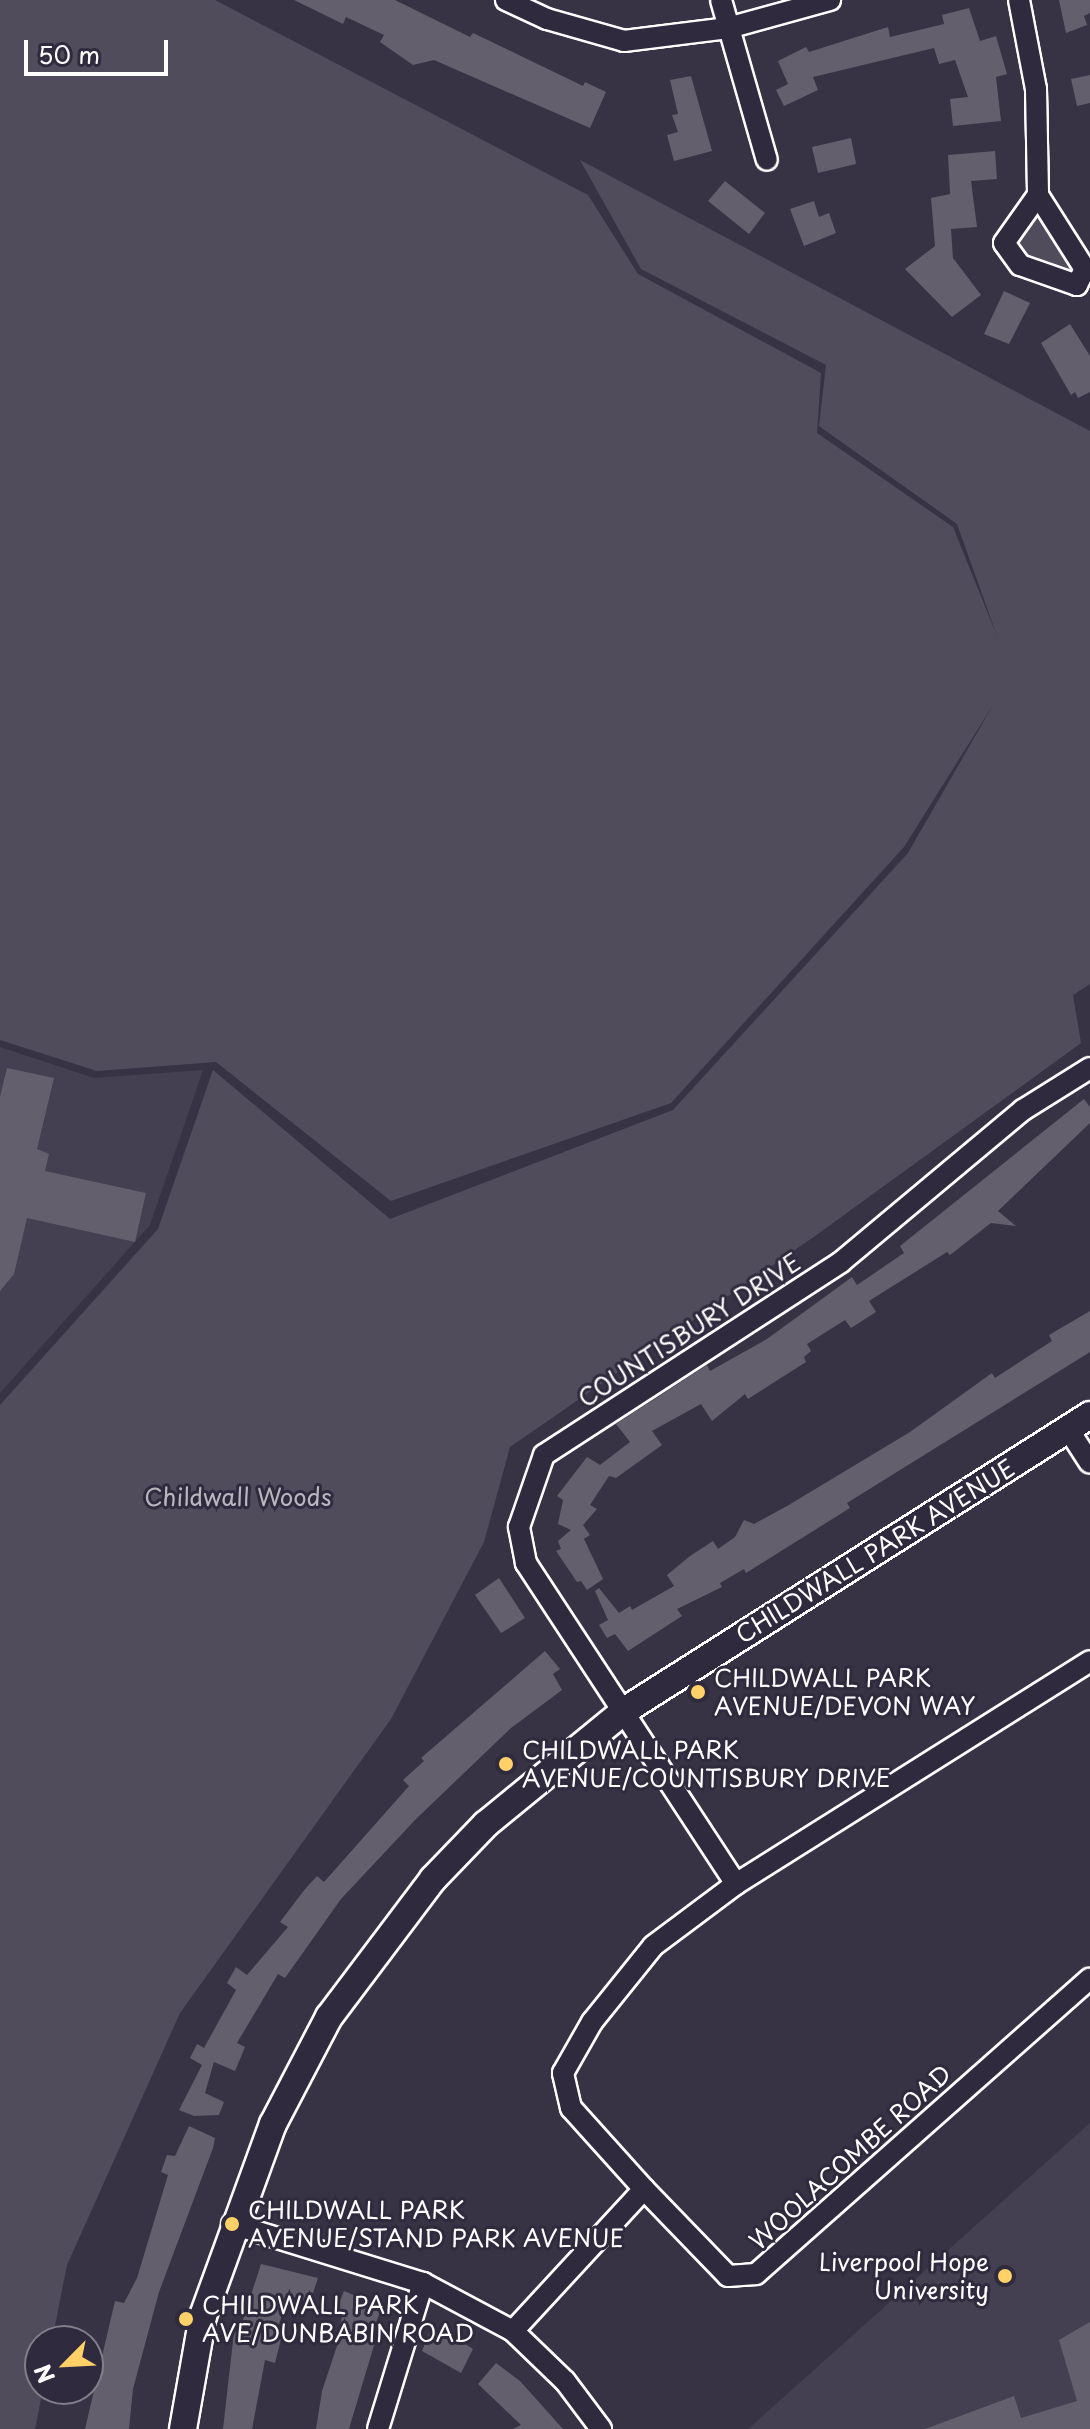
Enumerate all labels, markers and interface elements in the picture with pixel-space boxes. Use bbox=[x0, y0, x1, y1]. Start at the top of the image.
scale bar bbox=[28, 24, 172, 74]
text: 50 m bbox=[38, 36, 100, 72]
street label: COUNTISBURY DRIVE bbox=[572, 1247, 806, 1413]
street label: CHILDWALL PARK AVENUE bbox=[729, 1452, 1021, 1650]
park label: Childwall Woods bbox=[144, 1483, 332, 1511]
place label: CHILDWALL PARK AVENUE/DEVON WAY bbox=[714, 1664, 976, 1720]
marker: CHILDWALL PARK AVENUE/DEVON WAY bbox=[689, 1683, 707, 1701]
place label: CHILDWALL PARK AVENUE/COUNTISBURY DRIVE bbox=[522, 1736, 892, 1792]
marker: CHILDWALL PARK AVENUE/COUNTISBURY DRIVE bbox=[497, 1755, 515, 1773]
street label: WOOLACOMBE ROAD bbox=[743, 2058, 957, 2256]
place label: CHILDWALL PARK AVENUE/STAND PARK AVENUE bbox=[248, 2196, 623, 2252]
marker: CHILDWALL PARK AVENUE/STAND PARK AVENUE bbox=[223, 2215, 241, 2233]
place label: Liverpool Hope University bbox=[819, 2248, 989, 2304]
marker: Liverpool Hope University bbox=[996, 2267, 1014, 2285]
place label: CHILDWALL PARK AVE/DUNBABIN ROAD bbox=[202, 2291, 475, 2347]
marker: CHILDWALL PARK AVE/DUNBABIN ROAD bbox=[177, 2310, 195, 2328]
north arrow bbox=[24, 2325, 104, 2405]
text: N bbox=[25, 2359, 62, 2389]

